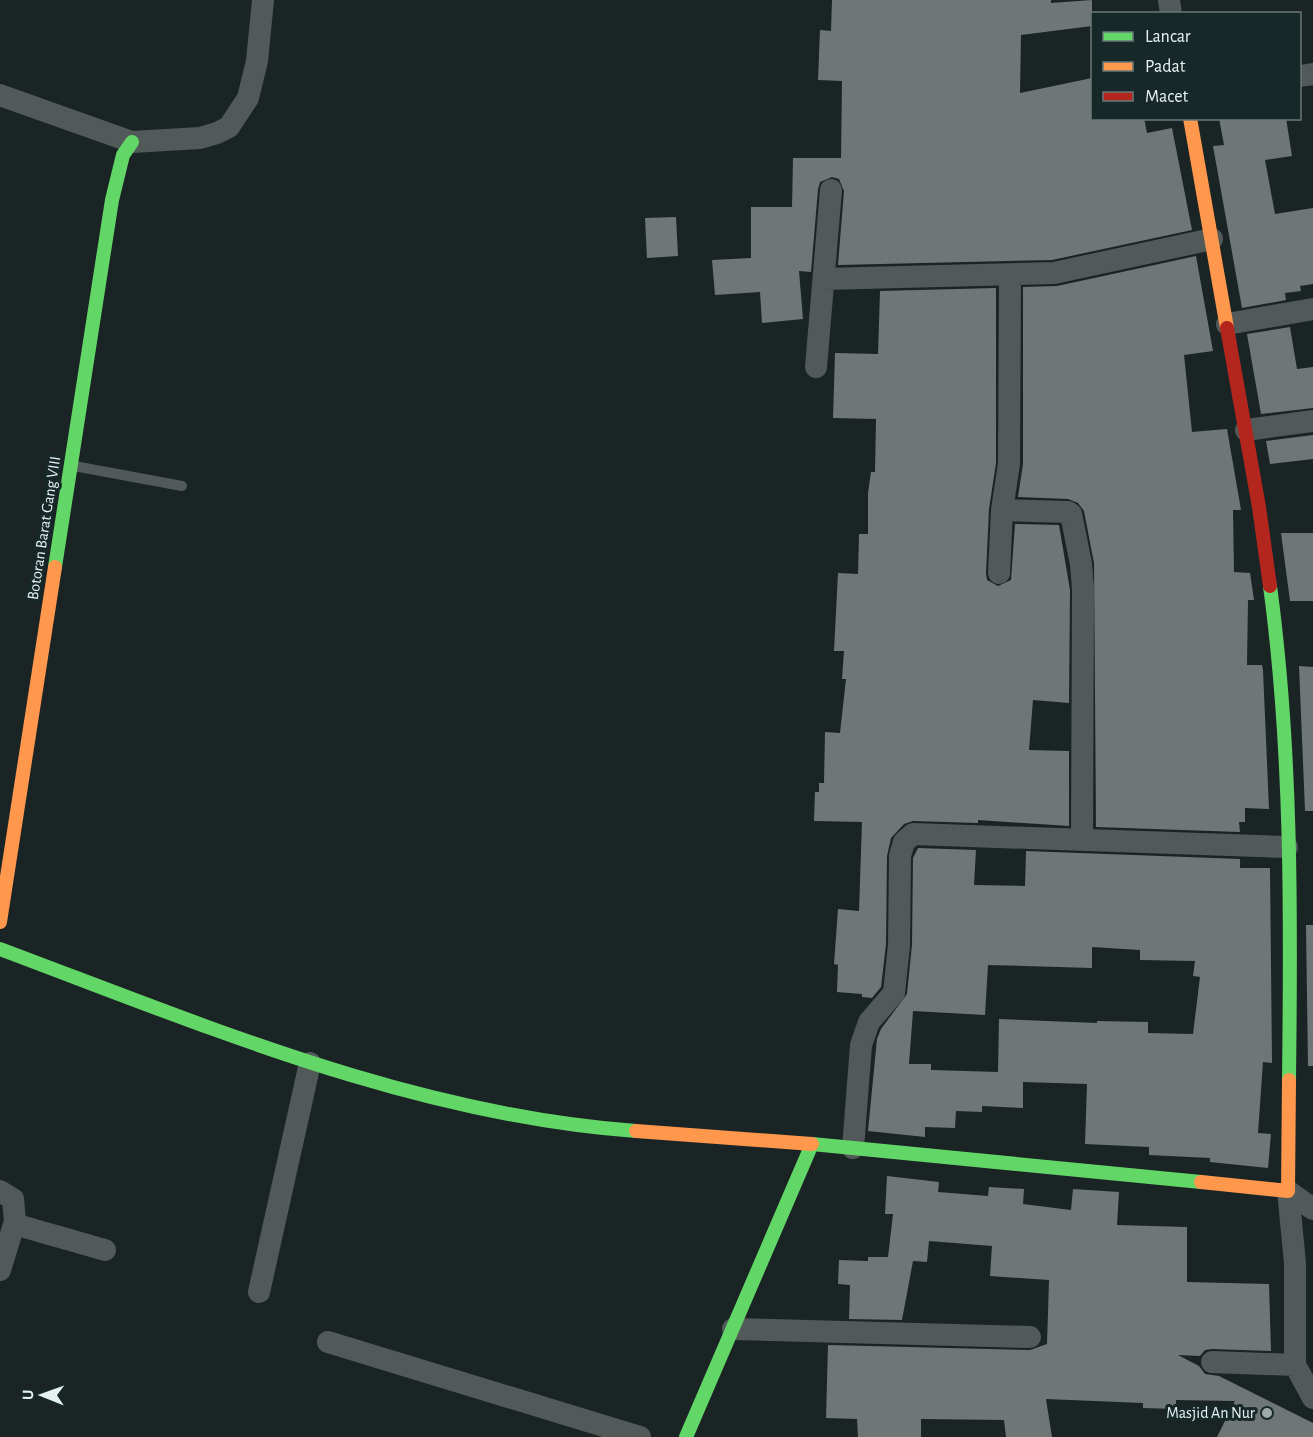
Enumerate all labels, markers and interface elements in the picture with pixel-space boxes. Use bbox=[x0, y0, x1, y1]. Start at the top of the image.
legend bbox=[1091, 12, 1301, 120]
text: Lancar bbox=[1145, 28, 1191, 46]
text: Padat bbox=[1145, 58, 1186, 76]
text: Macet bbox=[1145, 88, 1189, 106]
street label: Botoran Barat Gang VIII bbox=[25, 455, 63, 601]
north arrow bbox=[12, 1365, 72, 1425]
text: U bbox=[20, 1390, 36, 1400]
place label: Masjid An Nur bbox=[1166, 1405, 1256, 1422]
marker: Masjid An Nur bbox=[1260, 1406, 1274, 1420]

